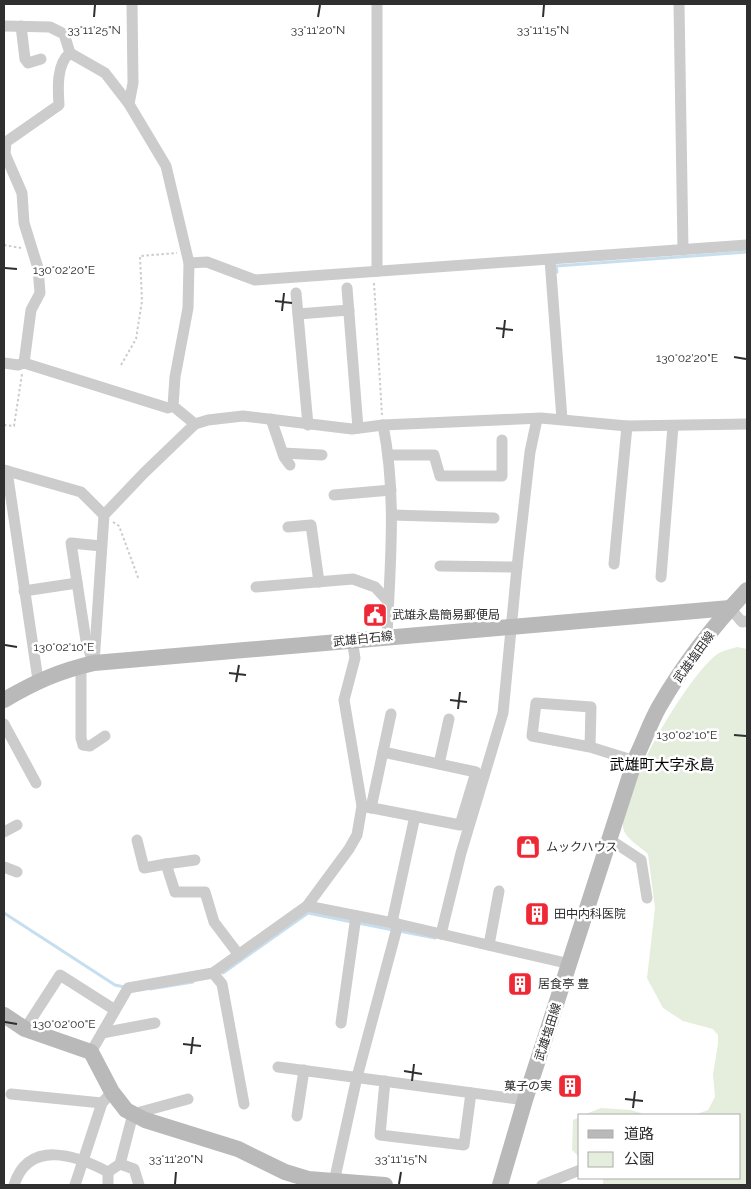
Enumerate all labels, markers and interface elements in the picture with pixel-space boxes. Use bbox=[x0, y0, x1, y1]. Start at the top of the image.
text: 33°11'25"N bbox=[67, 23, 121, 37]
text: 33°11'20"N bbox=[291, 23, 345, 37]
text: 33°11'15"N bbox=[517, 23, 569, 37]
text: 130°02'20"E bbox=[33, 263, 95, 277]
text: 130°02'20"E bbox=[656, 351, 718, 365]
public building icon: 武雄永島簡易郵便局 bbox=[362, 602, 388, 628]
place label: 武雄永島簡易郵便局 bbox=[392, 608, 500, 622]
street label: 武雄白石線 bbox=[332, 629, 394, 649]
street label: 武雄塩田線 bbox=[671, 629, 717, 685]
text: 130°02'10"E bbox=[34, 640, 94, 654]
text: 130°02'10"E bbox=[657, 728, 717, 742]
district label: 武雄町大字永島 bbox=[609, 756, 715, 774]
shop icon: ムックハウス bbox=[515, 834, 541, 860]
place label: ムックハウス bbox=[546, 840, 617, 854]
building icon: 田中内科医院 bbox=[524, 901, 550, 927]
place label: 田中内科医院 bbox=[554, 907, 626, 921]
building icon: 居食亭 豊 bbox=[507, 971, 533, 997]
place label: 居食亭 豊 bbox=[538, 977, 589, 991]
street label: 武雄塩田線 bbox=[532, 1001, 564, 1063]
text: 130°02'00"E bbox=[33, 1017, 95, 1031]
building icon: 菓子の実 bbox=[557, 1073, 583, 1099]
place label: 菓子の実 bbox=[504, 1079, 552, 1093]
legend bbox=[578, 1114, 741, 1179]
text: 道路 bbox=[624, 1125, 654, 1143]
text: 公園 bbox=[624, 1150, 654, 1168]
text: 33°11'20"N bbox=[149, 1152, 203, 1166]
text: 33°11'15"N bbox=[375, 1152, 427, 1166]

